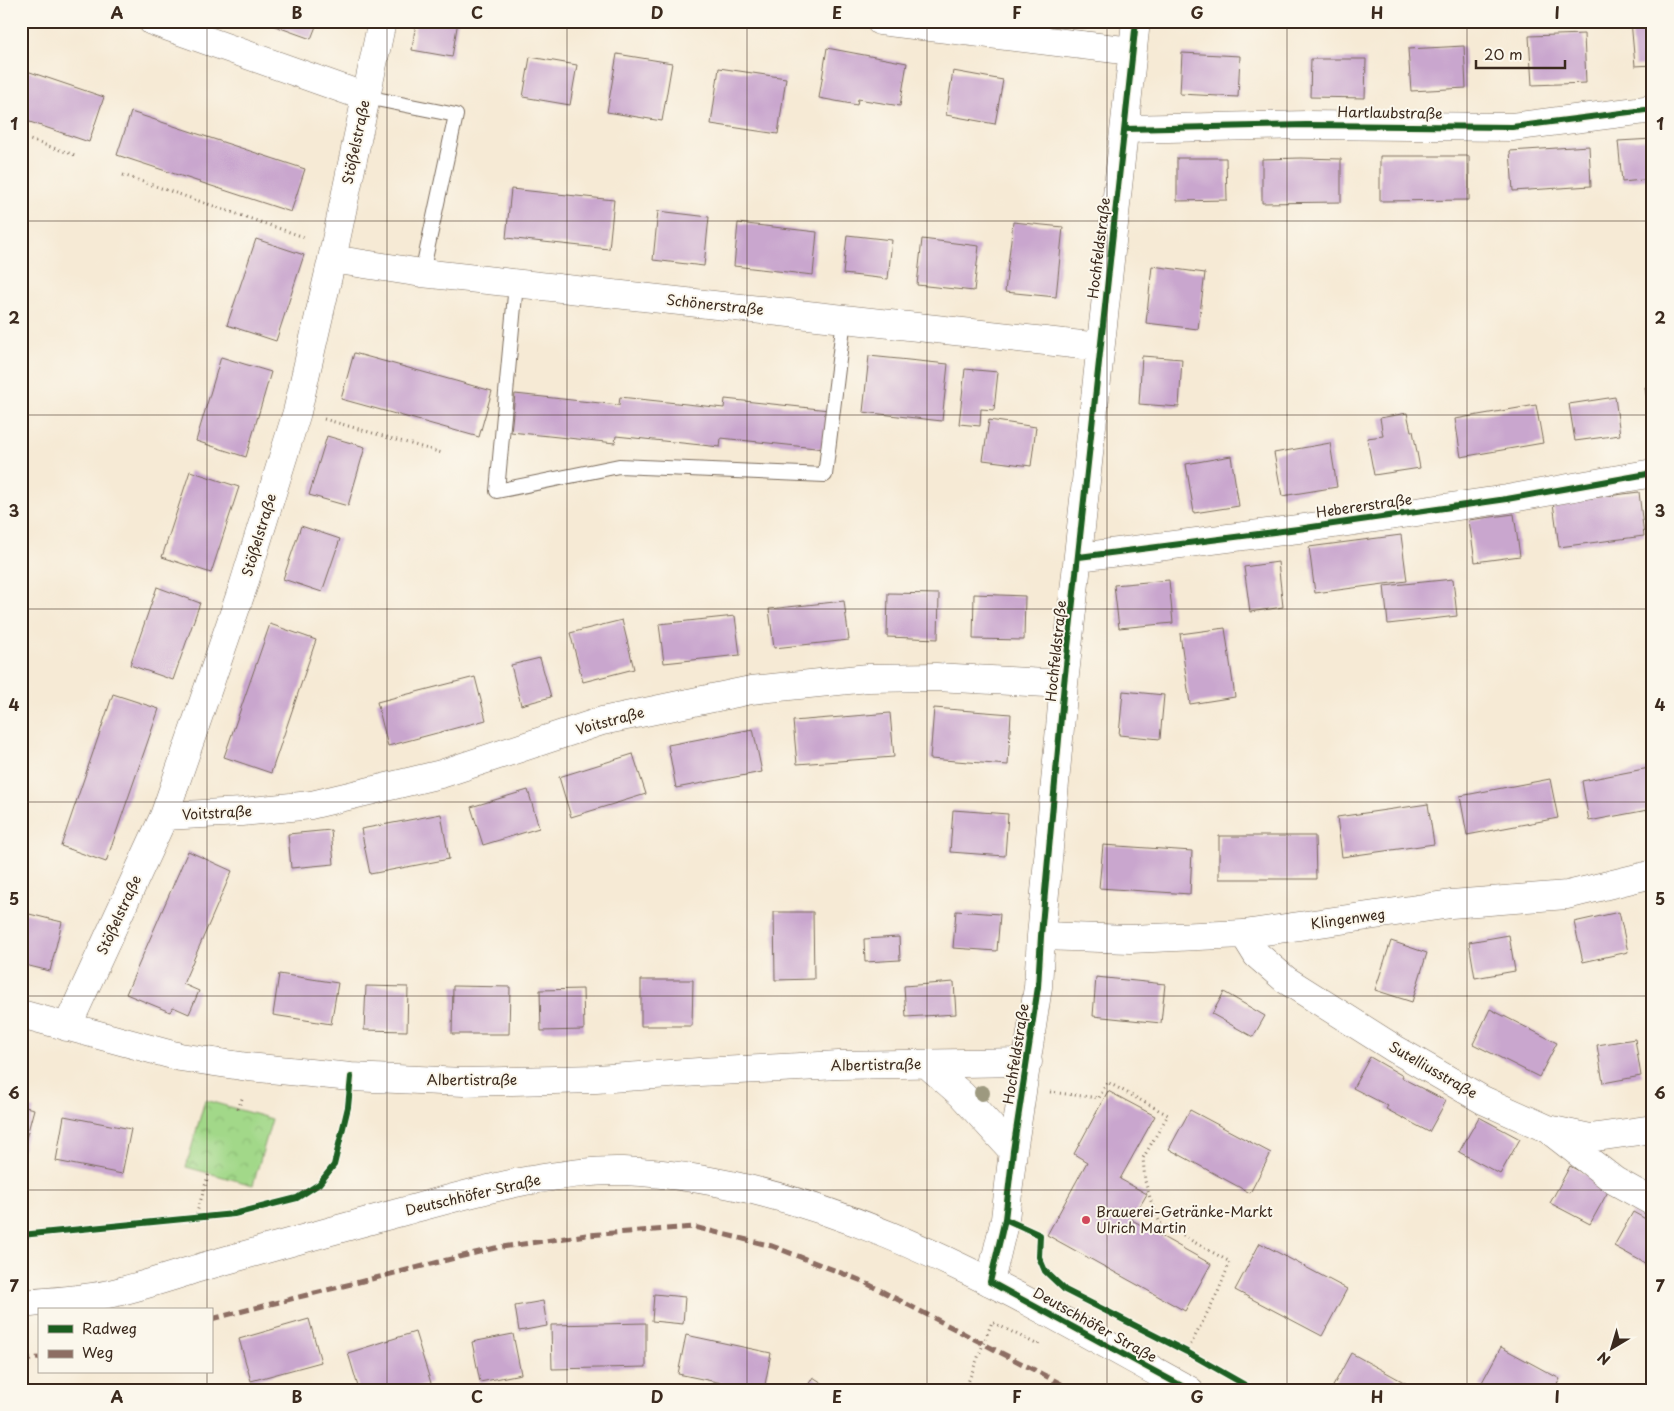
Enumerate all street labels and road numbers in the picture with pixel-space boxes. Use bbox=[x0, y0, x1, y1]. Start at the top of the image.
street label: Stößelstraße bbox=[336, 98, 375, 186]
street label: Hartlaubstraße bbox=[1337, 101, 1443, 124]
street label: Hochfeldstraße bbox=[1082, 196, 1115, 300]
street label: Schönerstraße bbox=[665, 289, 765, 320]
street label: Hebererstraße bbox=[1315, 488, 1413, 523]
street label: Stößelstraße bbox=[236, 491, 281, 579]
street label: Hochfeldstraße bbox=[1040, 599, 1071, 703]
street label: Voitstraße bbox=[573, 701, 646, 740]
street label: Voitstraße bbox=[182, 800, 252, 825]
street label: Stößelstraße bbox=[91, 872, 146, 958]
street label: Klingenweg bbox=[1309, 903, 1387, 934]
street label: Hochfeldstraße bbox=[997, 1002, 1034, 1106]
street label: Sutelliusstraße bbox=[1385, 1036, 1481, 1103]
street label: Albertistraße bbox=[831, 1053, 921, 1076]
street label: Albertistraße bbox=[427, 1069, 517, 1090]
street label: Deutschhöfer Straße bbox=[403, 1169, 543, 1220]
street label: Deutschhöfer Straße bbox=[1030, 1282, 1161, 1367]

